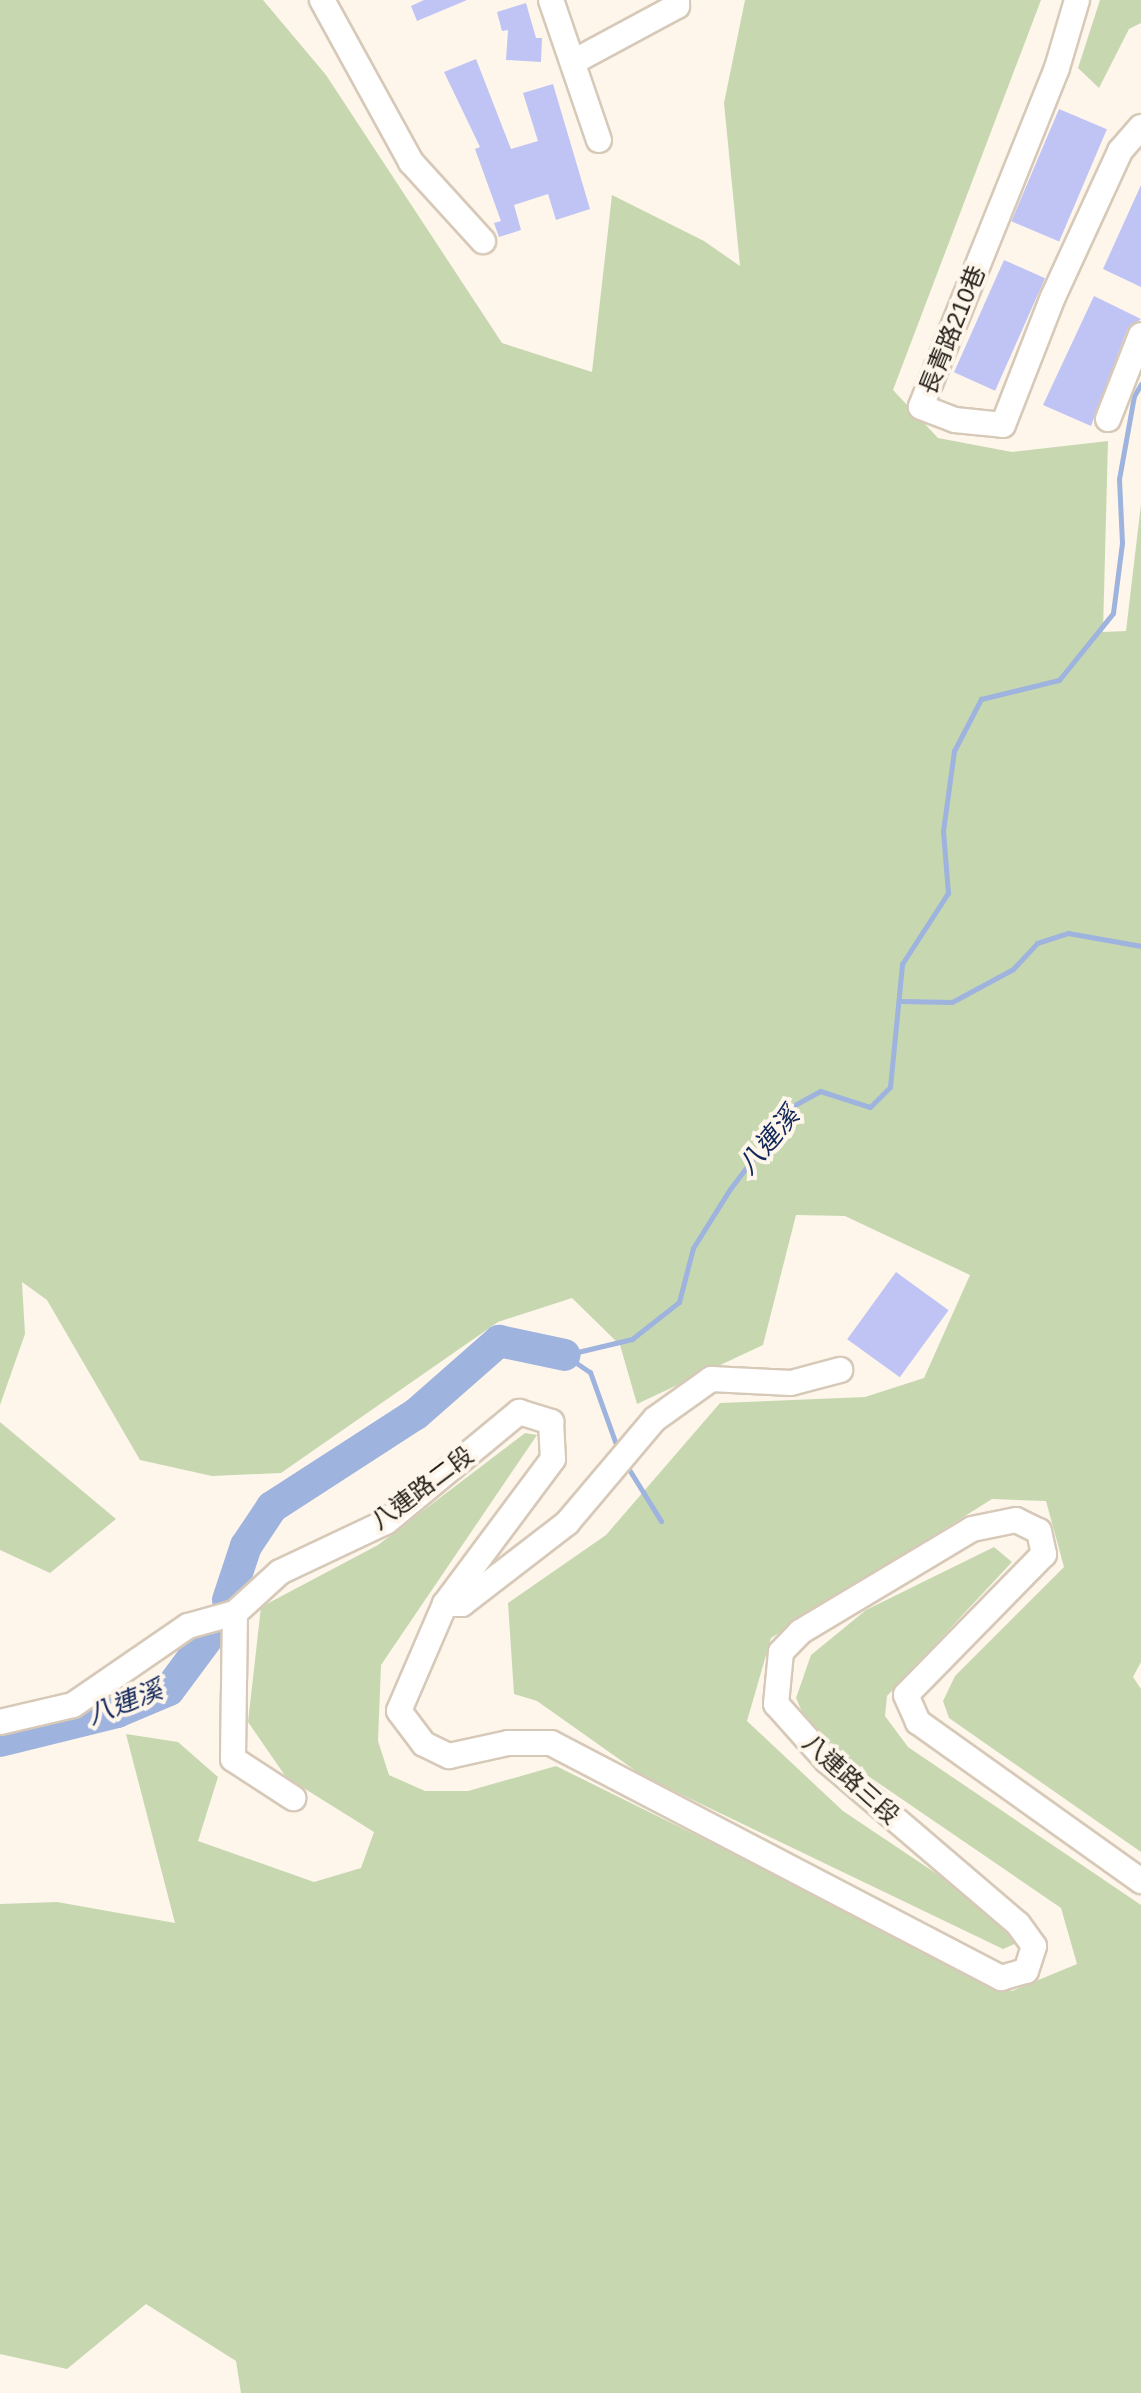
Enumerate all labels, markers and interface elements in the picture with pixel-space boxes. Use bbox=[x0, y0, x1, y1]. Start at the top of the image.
street label: 長青路210巷 bbox=[913, 262, 991, 398]
water label: 八連溪 bbox=[732, 1101, 806, 1181]
street label: 八連路二段 bbox=[365, 1440, 479, 1536]
water label: 八連溪 bbox=[83, 1674, 167, 1732]
street label: 八連路三段 bbox=[797, 1728, 905, 1830]

